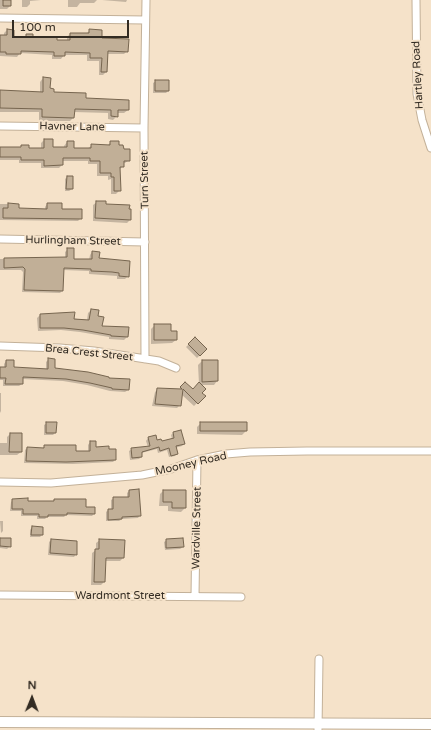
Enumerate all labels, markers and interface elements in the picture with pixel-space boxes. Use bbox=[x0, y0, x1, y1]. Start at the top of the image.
scale bar bbox=[14, 12, 131, 38]
text: 100 m bbox=[19, 20, 56, 34]
street label: Hartley Road bbox=[410, 41, 426, 109]
street label: Havner Lane bbox=[39, 120, 105, 134]
street label: Turn Street bbox=[138, 151, 152, 209]
street label: Hurlingham Street bbox=[25, 234, 121, 248]
street label: Brea Crest Street bbox=[44, 342, 134, 364]
street label: Mooney Road bbox=[154, 449, 228, 479]
street label: Wardville Street bbox=[190, 487, 204, 569]
street label: Wardmont Street bbox=[75, 589, 165, 603]
north arrow bbox=[12, 678, 52, 718]
text: N bbox=[28, 679, 37, 692]

